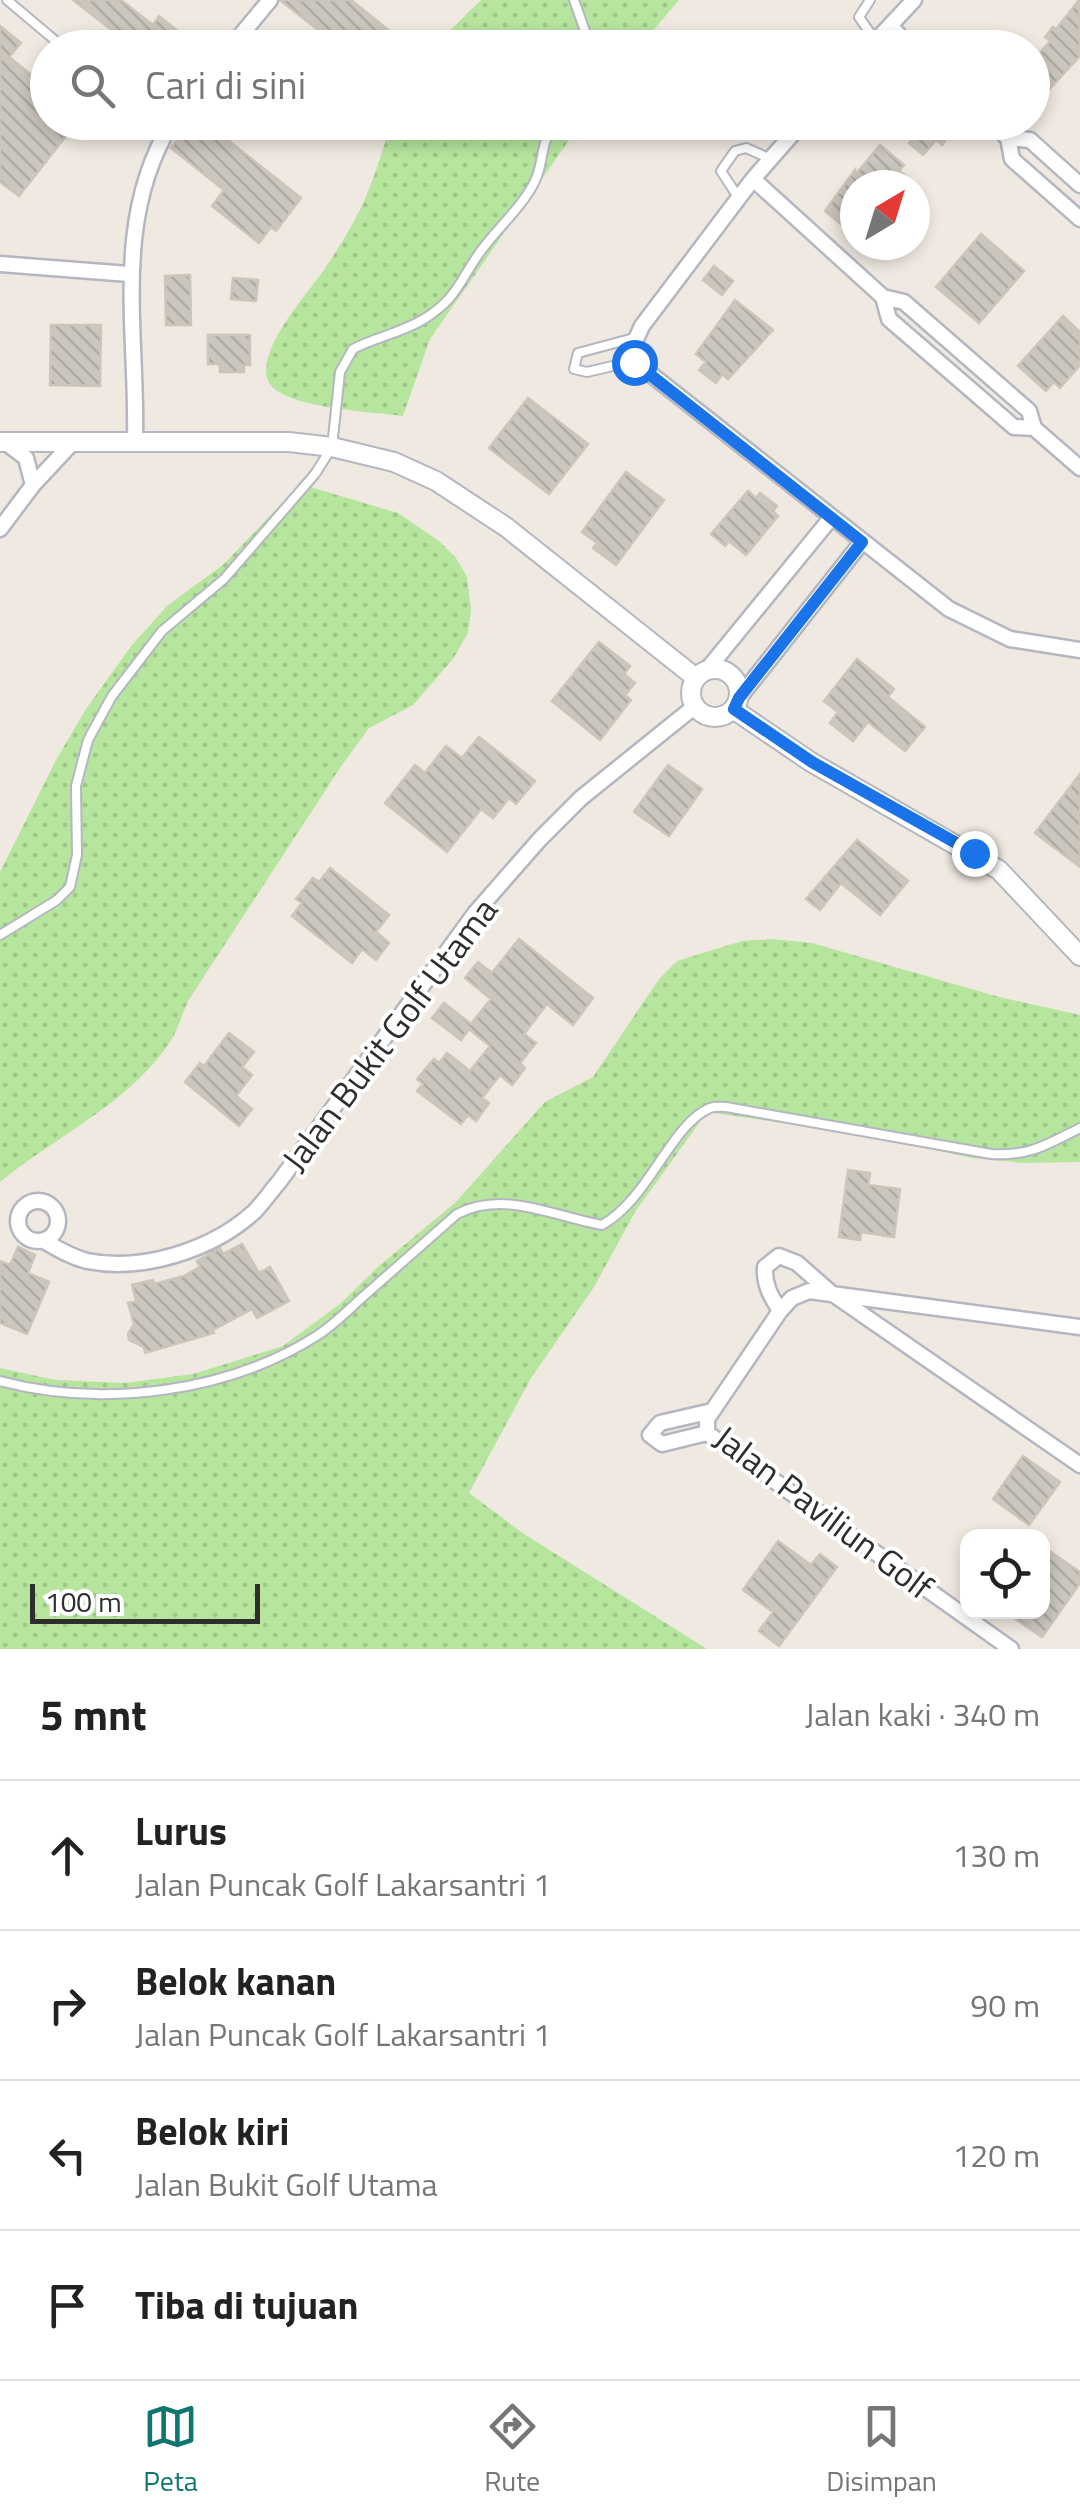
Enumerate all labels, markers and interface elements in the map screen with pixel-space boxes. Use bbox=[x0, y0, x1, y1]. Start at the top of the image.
search box bbox=[30, 30, 1050, 140]
text: Cari di sini bbox=[145, 56, 306, 114]
icon: search bbox=[65, 58, 120, 113]
north arrow bbox=[840, 170, 930, 260]
route start bbox=[612, 340, 658, 386]
route end bbox=[952, 831, 998, 877]
street label: Jalan Bukit Golf Utama bbox=[268, 886, 510, 1182]
street label: Jalan Paviliun Golf bbox=[703, 1411, 945, 1613]
map controls bbox=[960, 1529, 1050, 1619]
button: locate bbox=[960, 1529, 1050, 1619]
scale bar bbox=[30, 1579, 260, 1624]
text: 100 m bbox=[45, 1580, 122, 1623]
text: 5 mnt bbox=[40, 1682, 147, 1746]
text: Jalan kaki · 340 m bbox=[805, 1690, 1040, 1738]
text: Lurus bbox=[135, 1802, 227, 1860]
icon: ahead bbox=[40, 1828, 95, 1883]
text: 130 m bbox=[952, 1831, 1040, 1879]
text: Jalan Puncak Golf Lakarsantri 1 bbox=[135, 1860, 551, 1908]
text: Belok kanan bbox=[135, 1952, 336, 2010]
icon: right bbox=[40, 1978, 95, 2033]
text: 90 m bbox=[970, 1981, 1040, 2029]
text: Jalan Puncak Golf Lakarsantri 1 bbox=[135, 2010, 551, 2058]
text: Belok kiri bbox=[135, 2102, 289, 2160]
icon: left bbox=[40, 2128, 95, 2183]
text: 120 m bbox=[952, 2131, 1040, 2179]
text: Jalan Bukit Golf Utama bbox=[135, 2160, 438, 2208]
text: Tiba di tujuan bbox=[135, 2276, 358, 2334]
icon: arrive bbox=[40, 2278, 95, 2333]
tab: Peta bbox=[143, 2399, 198, 2502]
tab: Rute bbox=[484, 2399, 540, 2502]
tab: Disimpan bbox=[826, 2399, 937, 2502]

